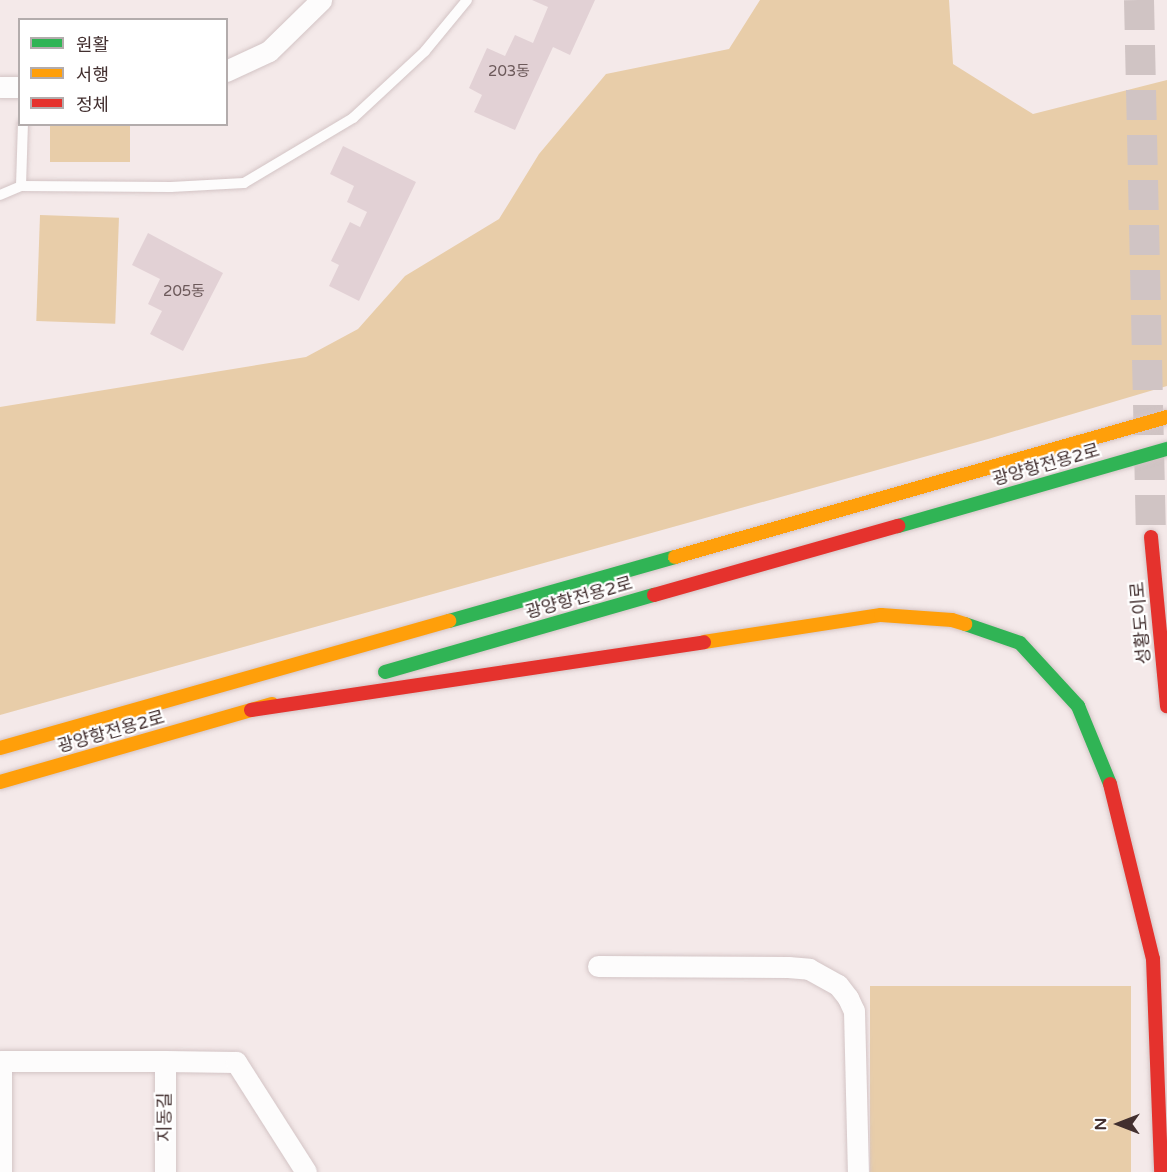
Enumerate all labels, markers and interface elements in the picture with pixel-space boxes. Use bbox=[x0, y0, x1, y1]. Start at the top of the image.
legend bbox=[18, 18, 228, 126]
text: 원활 bbox=[76, 34, 109, 56]
house number: 203동 bbox=[488, 63, 530, 81]
text: 서행 bbox=[76, 64, 109, 86]
text: 정체 bbox=[76, 94, 109, 116]
house number: 205동 bbox=[163, 283, 205, 301]
street label: 광양항전용2로 bbox=[990, 439, 1102, 491]
street label: 광양항전용2로 bbox=[523, 572, 635, 624]
street label: 성황도이로 bbox=[1127, 581, 1155, 665]
street label: 광양항전용2로 bbox=[55, 706, 167, 758]
street label: 지동길 bbox=[154, 1092, 176, 1142]
north arrow bbox=[1089, 1094, 1149, 1154]
text: N bbox=[1091, 1118, 1111, 1130]

